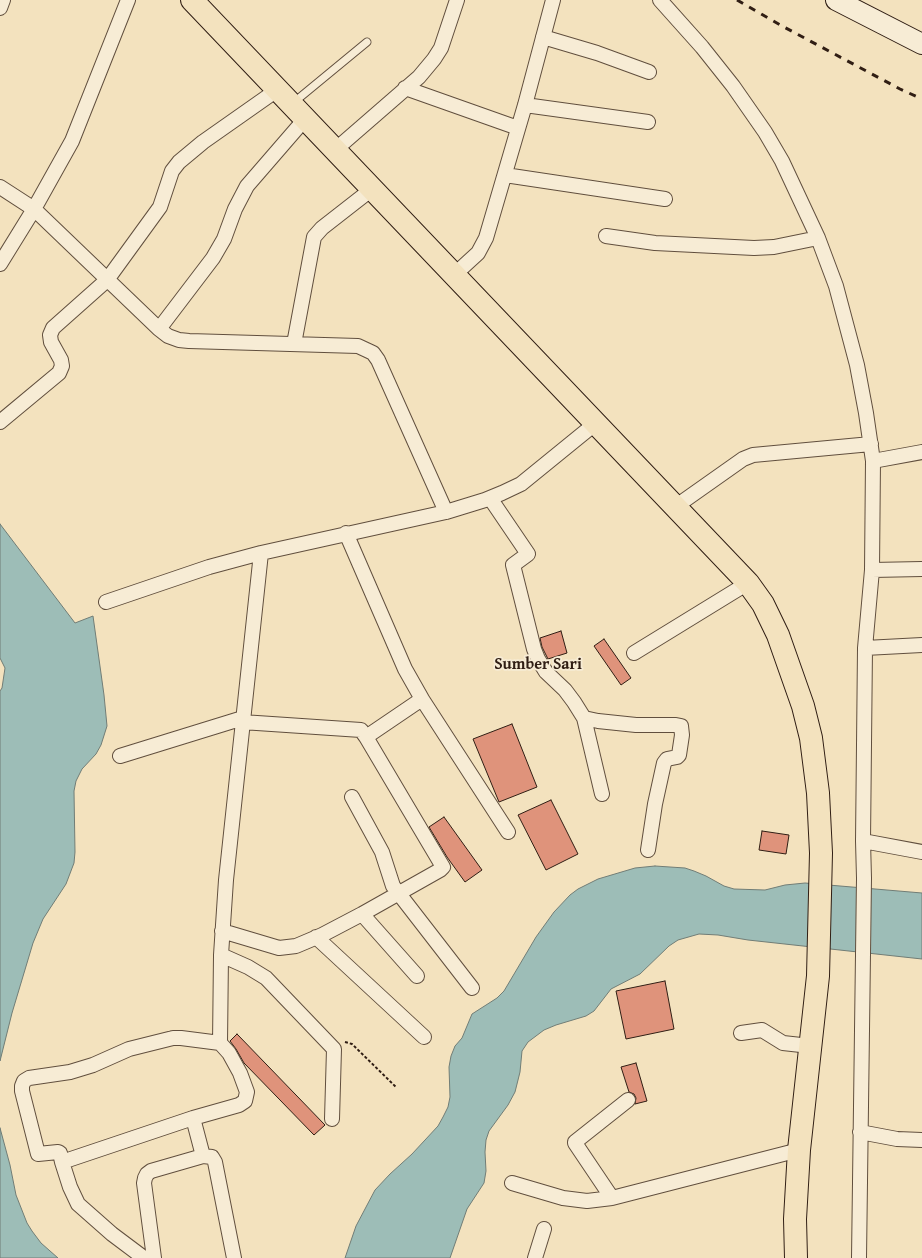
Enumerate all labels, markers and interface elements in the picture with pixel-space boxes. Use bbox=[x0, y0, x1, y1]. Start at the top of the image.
district label: Sumber Sari bbox=[494, 655, 582, 675]

